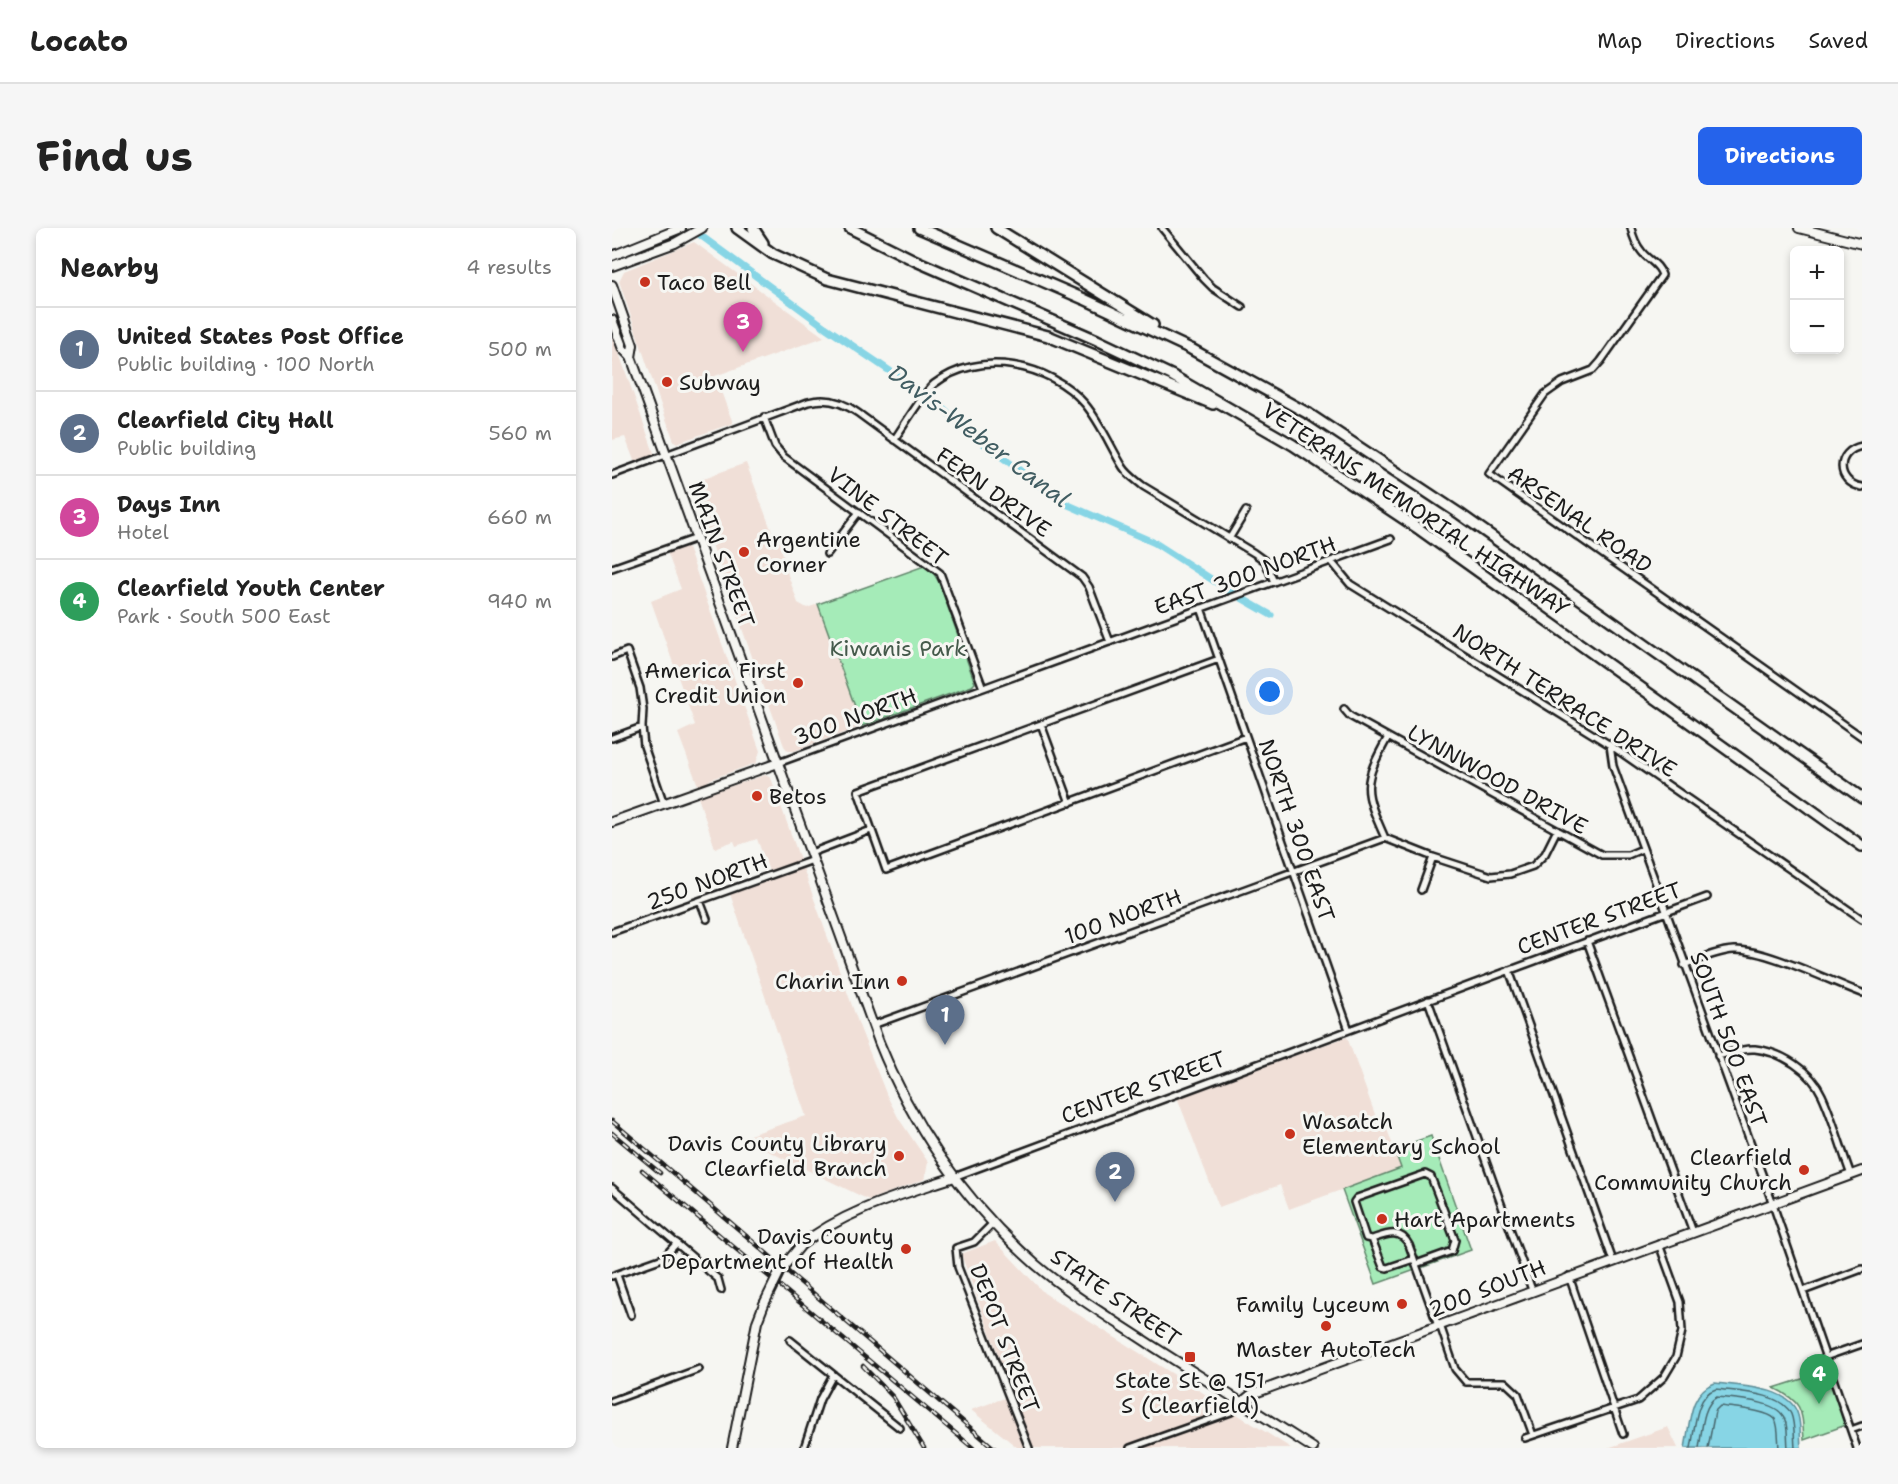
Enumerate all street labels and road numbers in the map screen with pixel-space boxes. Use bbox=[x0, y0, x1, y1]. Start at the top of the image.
street label: VETERANS MEMORIAL HIGHWAY bbox=[1257, 395, 1575, 623]
street label: FERN DRIVE bbox=[930, 441, 1057, 544]
street label: ARSENAL ROAD bbox=[1502, 459, 1658, 580]
street label: VINE STREET bbox=[821, 460, 954, 573]
street label: MAIN STREET bbox=[682, 477, 762, 632]
street label: EAST 300 NORTH bbox=[1150, 529, 1340, 622]
street label: NORTH TERRACE DRIVE bbox=[1447, 617, 1682, 784]
street label: 300 NORTH bbox=[789, 681, 921, 752]
street label: LYNNWOOD DRIVE bbox=[1402, 718, 1593, 841]
street label: NORTH 300 EAST bbox=[1252, 735, 1342, 926]
street label: 250 NORTH bbox=[642, 846, 772, 917]
street label: CENTER STREET bbox=[1513, 875, 1686, 962]
street label: 100 NORTH bbox=[1060, 882, 1186, 951]
street label: SOUTH 500 EAST bbox=[1683, 948, 1774, 1131]
street label: CENTER STREET bbox=[1057, 1044, 1230, 1131]
street label: STATE STREET bbox=[1045, 1242, 1187, 1353]
street label: 200 SOUTH bbox=[1424, 1253, 1550, 1324]
street label: DEPOT STREET bbox=[963, 1260, 1046, 1417]

